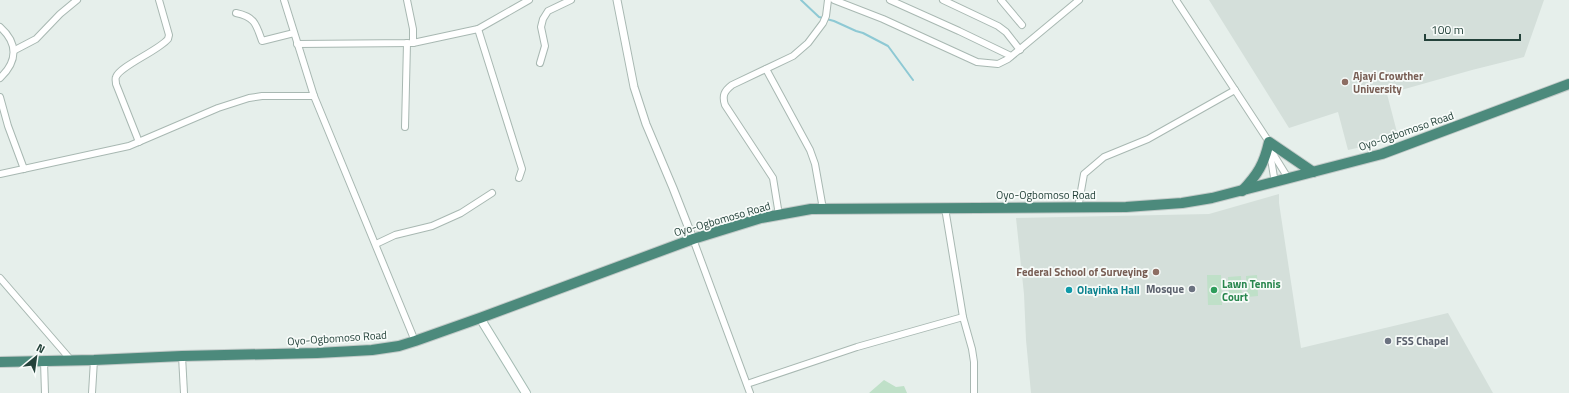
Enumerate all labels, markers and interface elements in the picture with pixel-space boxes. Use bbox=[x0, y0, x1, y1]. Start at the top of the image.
scale bar bbox=[1425, 16, 1520, 42]
text: 100 m bbox=[1431, 20, 1464, 39]
place label: Ajayi Crowther University bbox=[1353, 68, 1423, 97]
marker: Ajayi Crowther University bbox=[1340, 77, 1350, 87]
street label: Oyo-Ogbomoso Road bbox=[1356, 107, 1456, 155]
street label: Oyo-Ogbomoso Road bbox=[996, 187, 1096, 203]
street label: Oyo-Ogbomoso Road bbox=[672, 198, 772, 240]
place label: Federal School of Surveying bbox=[1016, 264, 1148, 280]
marker: Federal School of Surveying bbox=[1151, 267, 1161, 277]
place label: Lawn Tennis Court bbox=[1222, 276, 1281, 305]
place label: Mosque bbox=[1146, 281, 1184, 297]
place label: Olayinka Hall bbox=[1077, 282, 1140, 298]
marker: Mosque bbox=[1187, 284, 1197, 294]
marker: Olayinka Hall bbox=[1064, 285, 1074, 295]
marker: Lawn Tennis Court bbox=[1209, 285, 1219, 295]
street label: Oyo-Ogbomoso Road bbox=[287, 327, 387, 349]
place label: FSS Chapel bbox=[1396, 333, 1448, 349]
marker: FSS Chapel bbox=[1383, 336, 1393, 346]
north arrow bbox=[16, 337, 56, 377]
text: N bbox=[34, 339, 48, 357]

